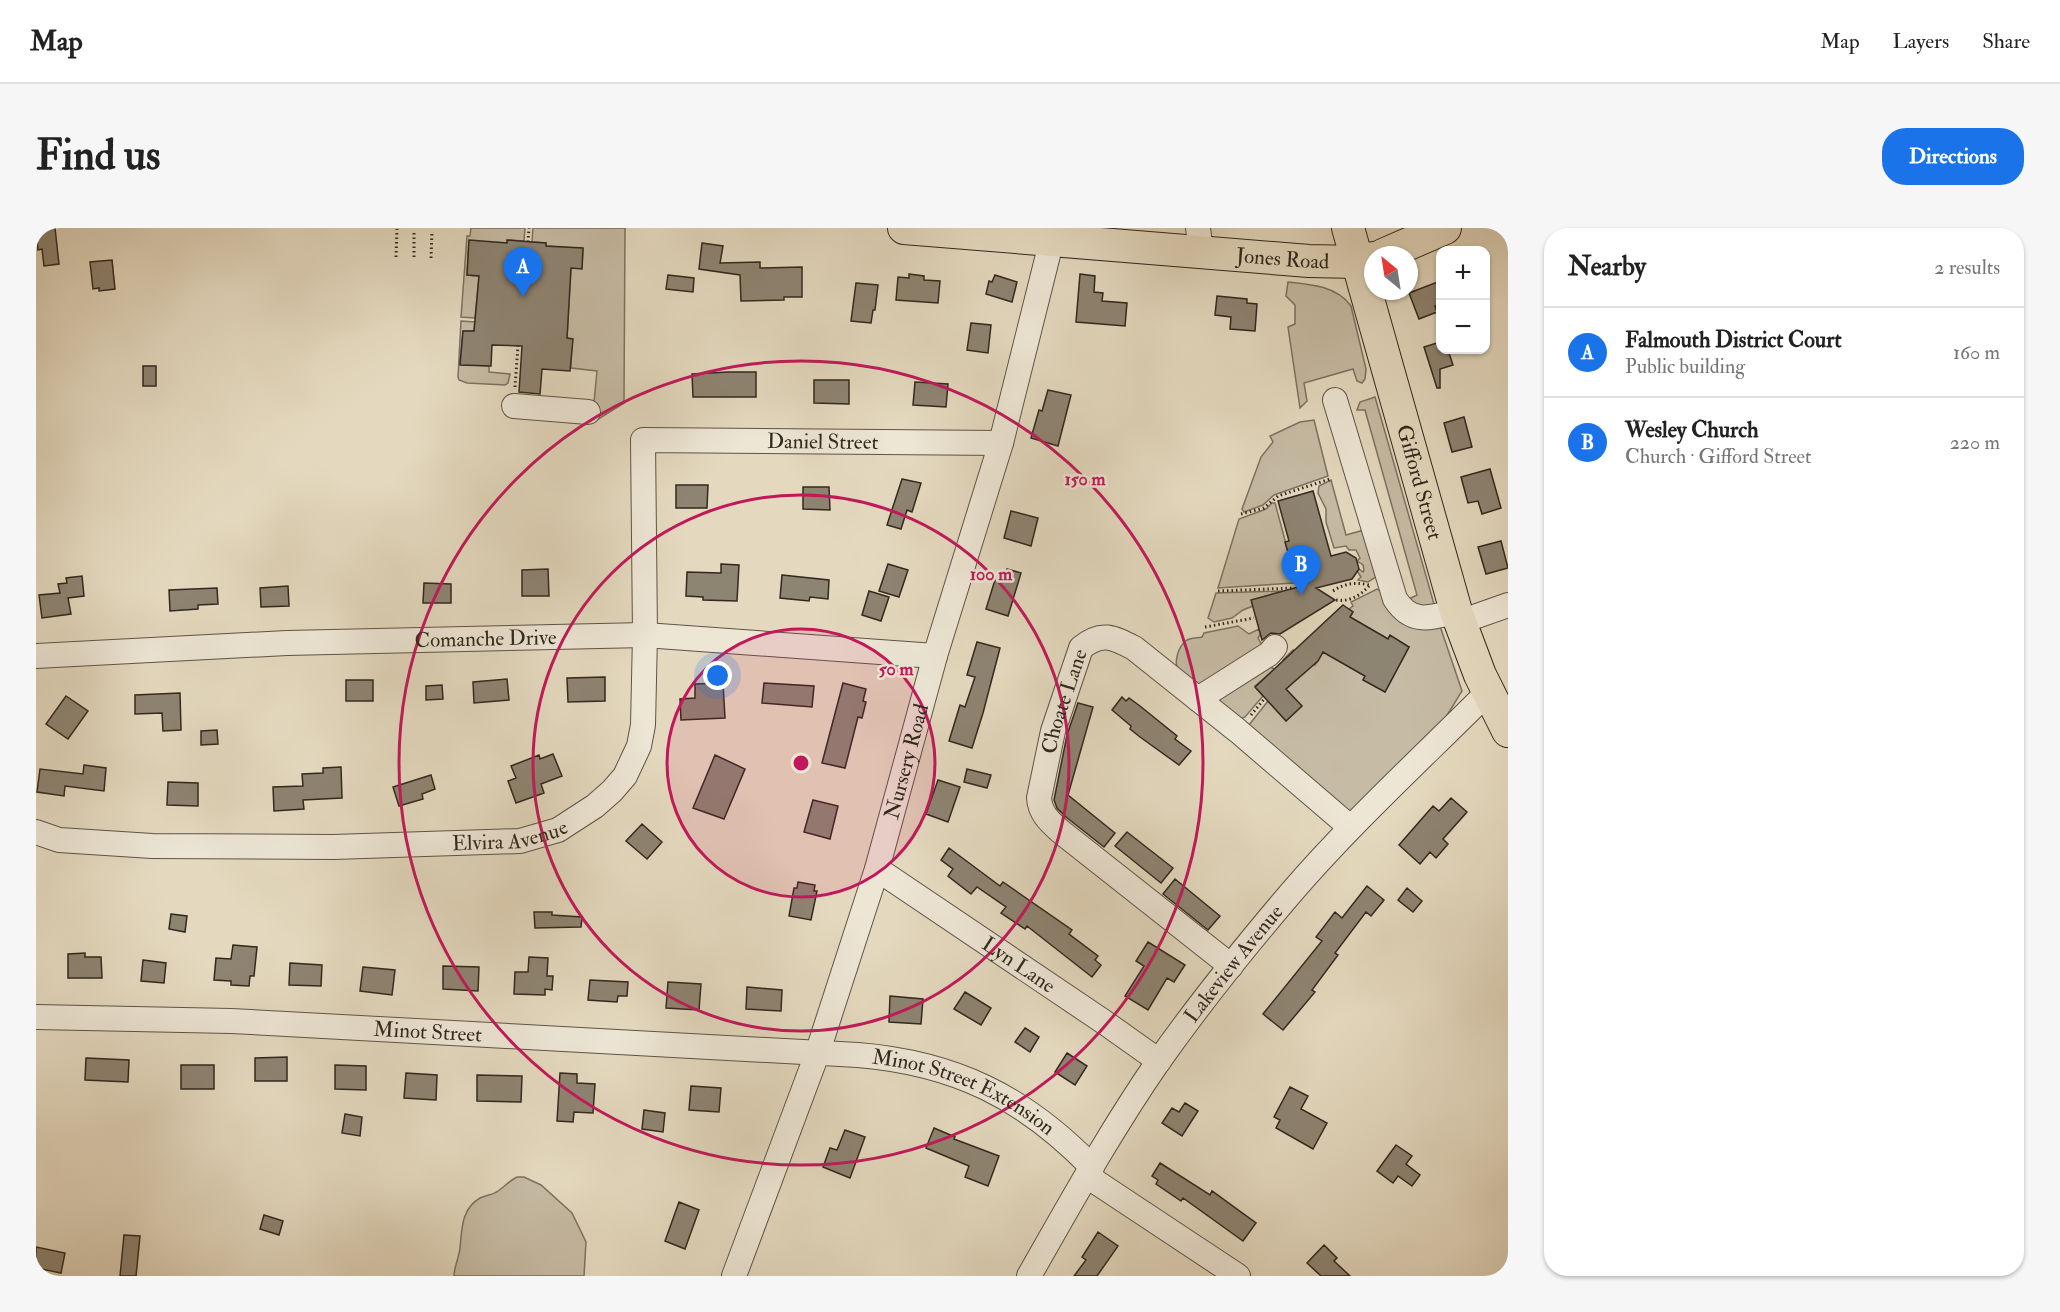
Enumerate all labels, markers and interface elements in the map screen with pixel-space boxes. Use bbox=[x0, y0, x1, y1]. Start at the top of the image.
text: Map bbox=[30, 24, 83, 59]
text: Map bbox=[1820, 28, 1860, 55]
text: Layers bbox=[1893, 28, 1949, 55]
text: Share bbox=[1982, 28, 2030, 55]
button: Directions bbox=[1882, 128, 2024, 185]
text: Find us bbox=[36, 130, 160, 182]
street label: Jones Road bbox=[1234, 242, 1330, 275]
north arrow bbox=[1364, 246, 1418, 300]
map controls bbox=[1436, 246, 1490, 354]
button: + bbox=[1436, 246, 1490, 300]
pin: A bbox=[504, 248, 542, 297]
text: Nearby bbox=[1568, 251, 1646, 283]
text: 2 results bbox=[1934, 255, 2000, 280]
button: − bbox=[1436, 300, 1490, 354]
text: Falmouth District Court bbox=[1625, 326, 1842, 354]
text: A bbox=[1581, 340, 1594, 365]
text: 160 m bbox=[1953, 340, 2000, 365]
text: Public building bbox=[1625, 354, 1745, 379]
text: Wesley Church bbox=[1625, 416, 1759, 444]
street label: Gifford Street bbox=[1391, 421, 1449, 543]
street label: Daniel Street bbox=[767, 428, 879, 455]
text: B bbox=[1581, 430, 1594, 455]
text: 220 m bbox=[1950, 430, 2000, 455]
text: Church · Gifford Street bbox=[1625, 444, 1811, 469]
text: 150 m bbox=[1064, 468, 1107, 491]
pin: B bbox=[1282, 546, 1320, 595]
text: 100 m bbox=[970, 563, 1013, 586]
street label: Comanche Drive bbox=[414, 623, 557, 654]
street label: Choate Lane bbox=[1035, 645, 1093, 756]
text: 50 m bbox=[879, 658, 914, 681]
your location bbox=[703, 661, 732, 690]
street label: Nursery Road bbox=[878, 700, 935, 822]
centre of rings bbox=[791, 753, 811, 773]
street label: Elvira Avenue bbox=[452, 814, 573, 857]
street label: Lakeview Avenue bbox=[1178, 899, 1289, 1028]
street label: Lyn Lane bbox=[977, 930, 1061, 999]
street label: Minot Street bbox=[373, 1015, 483, 1048]
street label: Minot Street Extension bbox=[871, 1043, 1061, 1141]

